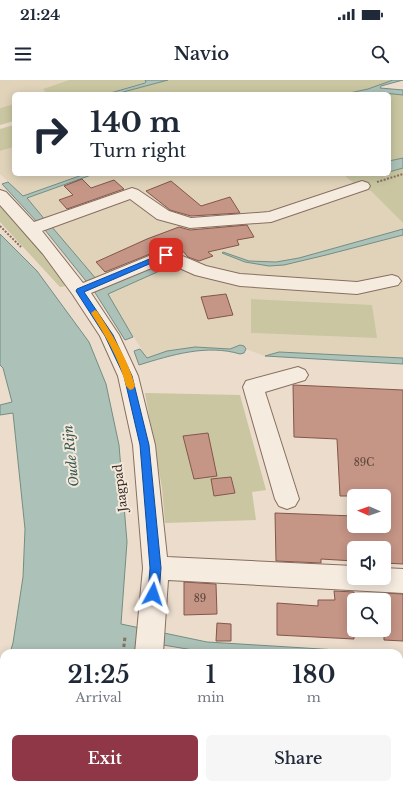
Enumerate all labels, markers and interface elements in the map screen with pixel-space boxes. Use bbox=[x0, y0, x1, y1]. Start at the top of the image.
text: 21:24 bbox=[20, 5, 60, 24]
icon: menu bbox=[12, 43, 34, 65]
text: Navio bbox=[174, 43, 229, 65]
icon: search bbox=[369, 43, 391, 65]
text: 140 m bbox=[90, 105, 180, 140]
icon: right bbox=[24, 108, 76, 160]
text: Turn right bbox=[90, 140, 186, 162]
pin bbox=[149, 238, 183, 272]
icon: arrive bbox=[155, 244, 177, 266]
water label: Oude Rijn bbox=[59, 424, 83, 488]
house number: 89C bbox=[354, 456, 374, 469]
street label: Jaagpad bbox=[110, 463, 131, 515]
north arrow bbox=[347, 489, 391, 533]
map controls bbox=[347, 489, 391, 637]
button: sound bbox=[347, 541, 391, 585]
position arrow bbox=[132, 573, 174, 615]
house number: 89 bbox=[194, 592, 206, 605]
button: search bbox=[347, 593, 391, 637]
text: 21:25 bbox=[68, 660, 130, 689]
text: 1 bbox=[206, 660, 216, 689]
text: 180 bbox=[292, 660, 335, 689]
text: Arrival bbox=[76, 689, 122, 706]
text: min bbox=[197, 689, 225, 706]
text: m bbox=[307, 689, 321, 706]
button: Exit bbox=[12, 735, 198, 781]
button: Share bbox=[206, 735, 391, 781]

